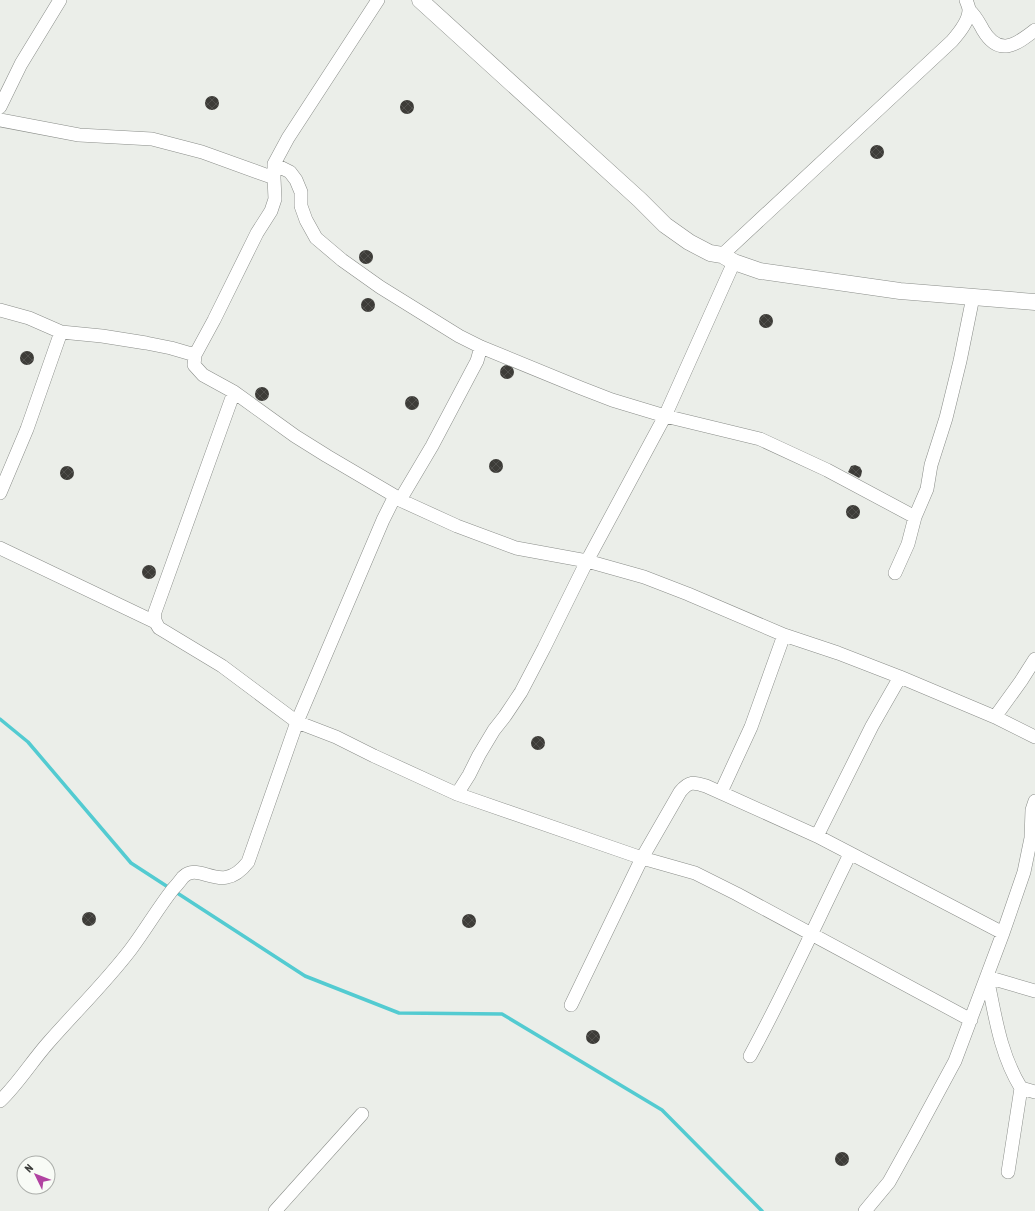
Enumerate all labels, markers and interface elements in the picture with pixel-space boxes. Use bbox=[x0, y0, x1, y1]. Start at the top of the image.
north arrow bbox=[16, 1155, 56, 1195]
text: N bbox=[22, 1162, 35, 1175]

